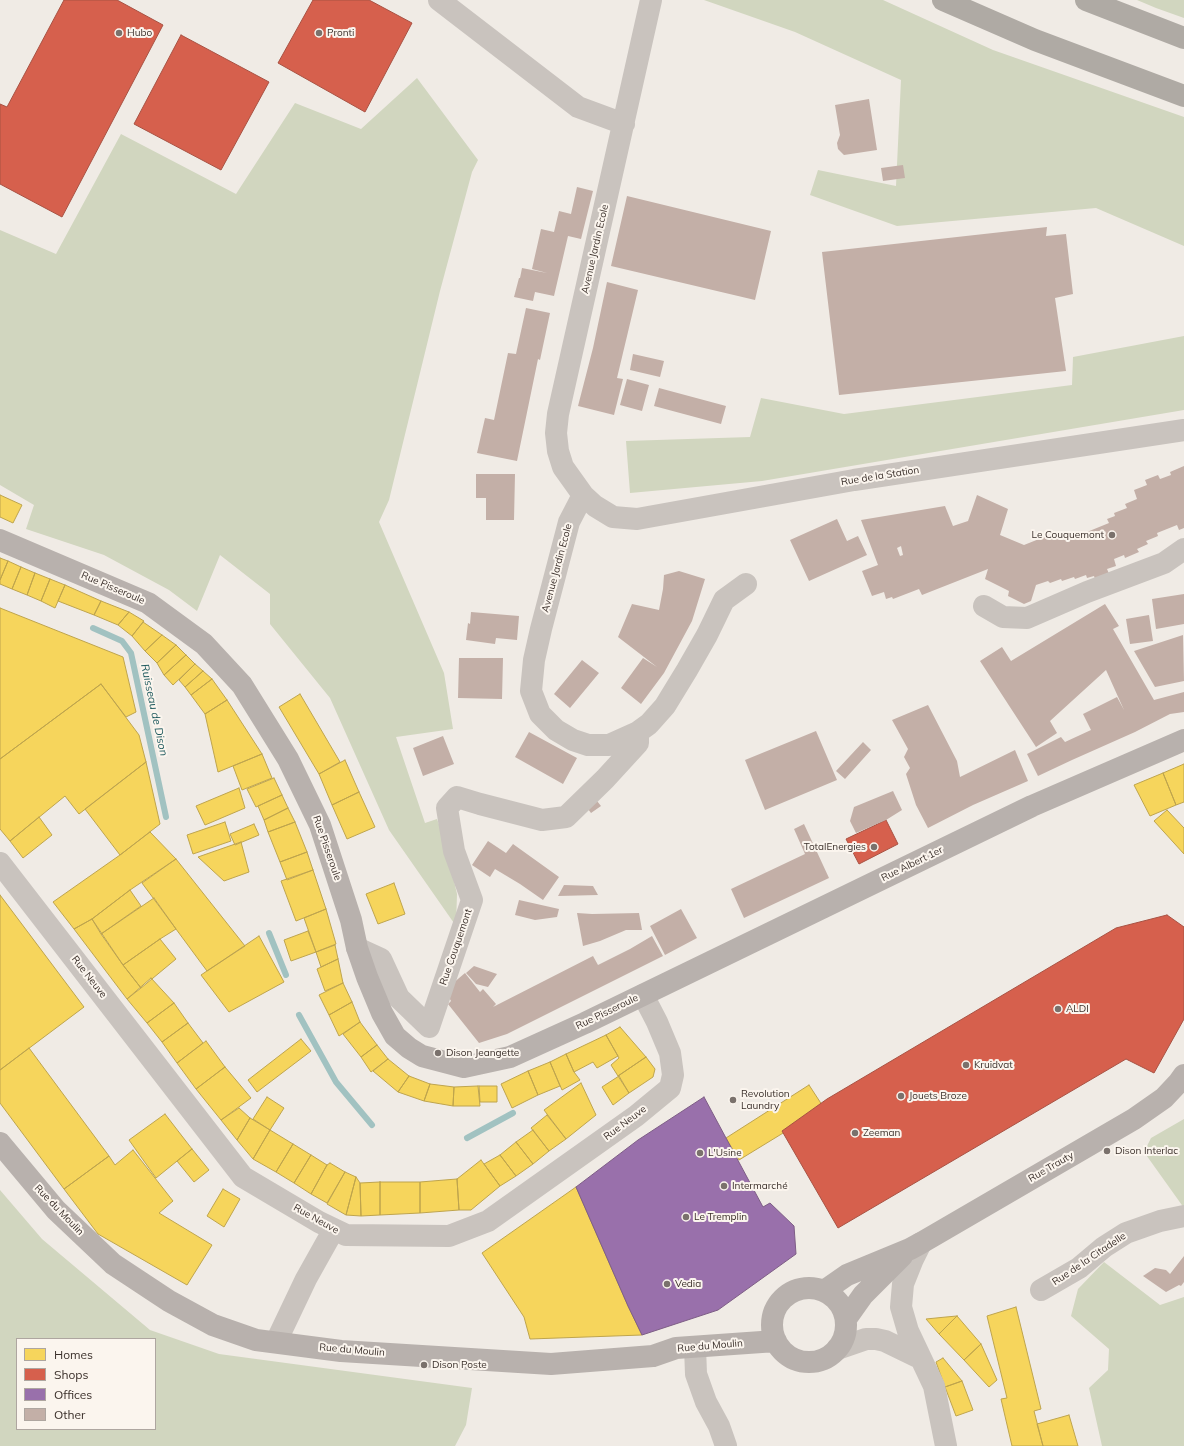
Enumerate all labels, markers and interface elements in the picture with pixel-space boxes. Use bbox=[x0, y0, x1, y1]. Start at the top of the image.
place label: Hubo bbox=[127, 27, 152, 39]
place label: Pronti bbox=[327, 27, 354, 39]
marker: Hubo bbox=[114, 28, 124, 38]
marker: Pronti bbox=[314, 28, 324, 38]
street label: Avenue Jardin Ecole bbox=[579, 203, 611, 295]
street label: Rue de la Station bbox=[840, 464, 920, 488]
street label: Avenue Jardin Ecole bbox=[539, 522, 575, 614]
place label: Le Couquemont bbox=[1032, 529, 1104, 541]
marker: Le Couquemont bbox=[1107, 530, 1117, 540]
street label: Rue Pisseroule bbox=[79, 569, 147, 607]
water label: Ruisseau de Dison bbox=[138, 663, 170, 757]
street label: Rue Pisseroule bbox=[310, 814, 344, 882]
place label: TotalEnergies bbox=[804, 841, 866, 853]
marker: TotalEnergies bbox=[869, 842, 879, 852]
street label: Rue Albert 1er bbox=[879, 844, 945, 884]
street label: Rue Couquemont bbox=[437, 907, 475, 987]
street label: Rue Neuve bbox=[69, 954, 109, 1000]
street label: Rue Pisseroule bbox=[574, 992, 640, 1032]
place label: ALDI bbox=[1066, 1003, 1089, 1015]
marker: ALDI bbox=[1053, 1004, 1063, 1014]
place label: Dison Jeangette bbox=[446, 1047, 519, 1059]
marker: Dison Jeangette bbox=[433, 1048, 443, 1058]
place label: Kruidvat bbox=[974, 1059, 1013, 1071]
marker: Kruidvat bbox=[961, 1060, 971, 1070]
place label: Revolution Laundry bbox=[741, 1088, 790, 1112]
place label: Jouets Broze bbox=[909, 1090, 967, 1102]
marker: Jouets Broze bbox=[896, 1091, 906, 1101]
marker: Revolution Laundry bbox=[728, 1095, 738, 1105]
street label: Rue Neuve bbox=[601, 1103, 649, 1143]
place label: Zeeman bbox=[863, 1127, 900, 1139]
marker: Zeeman bbox=[850, 1128, 860, 1138]
place label: Dison Interlac bbox=[1115, 1145, 1178, 1157]
marker: Dison Interlac bbox=[1102, 1146, 1112, 1156]
place label: L'Usine bbox=[708, 1147, 742, 1159]
marker: L'Usine bbox=[695, 1148, 705, 1158]
street label: Rue Trauty bbox=[1026, 1149, 1076, 1185]
place label: Intermarché bbox=[732, 1180, 788, 1192]
marker: Intermarché bbox=[719, 1181, 729, 1191]
street label: Rue du Moulin bbox=[32, 1182, 86, 1238]
street label: Rue Neuve bbox=[291, 1202, 341, 1236]
place label: Le Tremplin bbox=[694, 1211, 747, 1223]
marker: Le Tremplin bbox=[681, 1212, 691, 1222]
street label: Rue de la Citadelle bbox=[1050, 1230, 1128, 1288]
place label: Vedia bbox=[675, 1278, 701, 1290]
marker: Vedia bbox=[662, 1279, 672, 1289]
street label: Rue du Moulin bbox=[677, 1337, 743, 1355]
legend bbox=[16, 1338, 156, 1430]
street label: Rue du Moulin bbox=[319, 1341, 385, 1359]
text: Homes bbox=[54, 1347, 93, 1362]
place label: Dison Poste bbox=[432, 1359, 487, 1371]
marker: Dison Poste bbox=[419, 1360, 429, 1370]
text: Shops bbox=[54, 1367, 89, 1382]
text: Offices bbox=[54, 1387, 92, 1402]
text: Other bbox=[54, 1407, 85, 1422]

